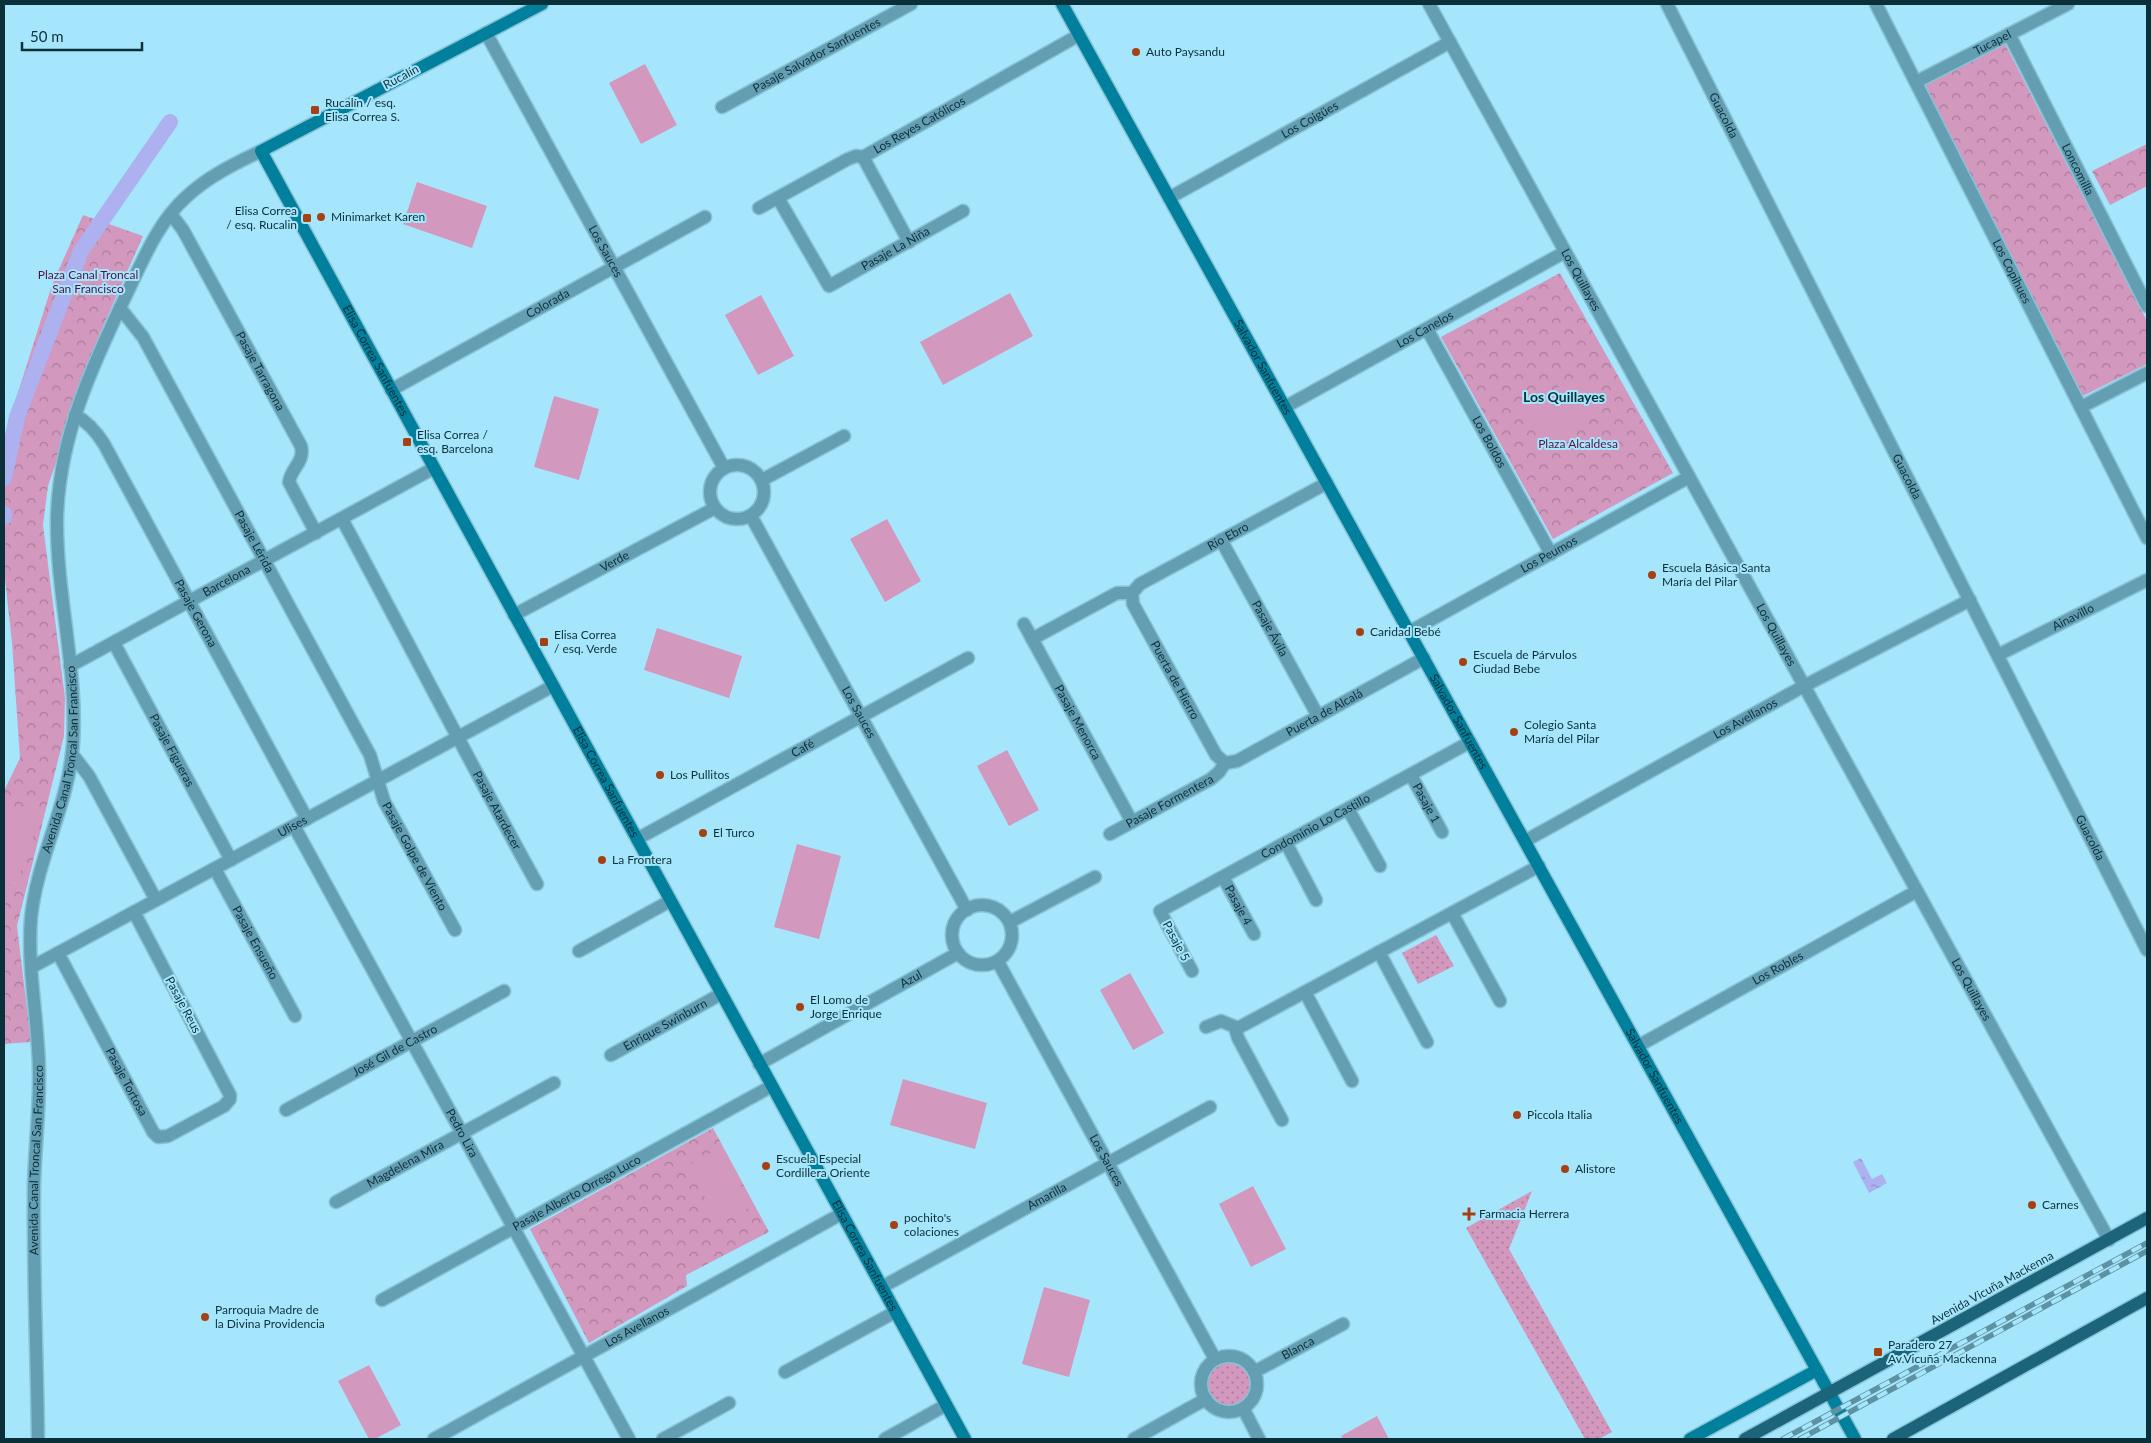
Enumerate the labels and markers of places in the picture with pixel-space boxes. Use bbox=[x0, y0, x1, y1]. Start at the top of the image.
place label: Auto Paysandu bbox=[1146, 44, 1225, 59]
marker: Auto Paysandu bbox=[1130, 46, 1142, 58]
place label: Rucalín / esq. Elisa Correa S. bbox=[325, 95, 400, 124]
marker: Rucalín / esq. Elisa Correa S. bbox=[309, 104, 321, 116]
place label: Elisa Correa / esq. Rucalin bbox=[226, 203, 297, 232]
place label: Minimarket Karen bbox=[331, 209, 425, 224]
marker: Minimarket Karen bbox=[315, 211, 327, 223]
marker: Elisa Correa / esq. Rucalin bbox=[301, 212, 313, 224]
place label: Elisa Correa / esq. Barcelona bbox=[417, 427, 493, 456]
marker: Elisa Correa / esq. Barcelona bbox=[401, 436, 413, 448]
place label: Escuela Básica Santa María del Pilar bbox=[1662, 560, 1770, 589]
marker: Escuela Básica Santa María del Pilar bbox=[1646, 569, 1658, 581]
place label: Caridad Bebé bbox=[1370, 624, 1441, 639]
marker: Caridad Bebé bbox=[1354, 626, 1366, 638]
place label: Elisa Correa / esq. Verde bbox=[554, 627, 617, 656]
marker: Elisa Correa / esq. Verde bbox=[538, 636, 550, 648]
place label: Escuela de Párvulos Ciudad Bebe bbox=[1473, 647, 1577, 676]
marker: Escuela de Párvulos Ciudad Bebe bbox=[1457, 656, 1469, 668]
place label: Colegio Santa María del Pilar bbox=[1524, 717, 1600, 746]
marker: Colegio Santa María del Pilar bbox=[1508, 726, 1520, 738]
place label: Los Pullitos bbox=[670, 767, 729, 782]
marker: Los Pullitos bbox=[654, 769, 666, 781]
place label: El Turco bbox=[713, 825, 755, 840]
marker: El Turco bbox=[697, 827, 709, 839]
place label: La Frontera bbox=[612, 852, 672, 867]
marker: La Frontera bbox=[596, 854, 608, 866]
place label: El Lomo de Jorge Enrique bbox=[810, 992, 882, 1021]
marker: El Lomo de Jorge Enrique bbox=[794, 1001, 806, 1013]
place label: Piccola Italia bbox=[1527, 1107, 1592, 1122]
marker: Piccola Italia bbox=[1511, 1109, 1523, 1121]
place label: Escuela Especial Cordillera Oriente bbox=[776, 1151, 870, 1180]
marker: Escuela Especial Cordillera Oriente bbox=[760, 1160, 772, 1172]
place label: Alistore bbox=[1575, 1161, 1616, 1176]
marker: Alistore bbox=[1559, 1163, 1571, 1175]
place label: Carnes bbox=[2042, 1197, 2079, 1212]
marker: Carnes bbox=[2026, 1199, 2038, 1211]
place label: Farmacia Herrera bbox=[1479, 1206, 1569, 1221]
marker: Farmacia Herrera bbox=[1463, 1208, 1475, 1220]
place label: pochito's colaciones bbox=[904, 1210, 959, 1239]
marker: pochito's colaciones bbox=[888, 1219, 900, 1231]
place label: Parroquia Madre de la Divina Providencia bbox=[215, 1302, 325, 1331]
marker: Parroquia Madre de la Divina Providencia bbox=[199, 1311, 211, 1323]
place label: Paradero 27 Av.Vicuña Mackenna bbox=[1888, 1337, 1997, 1366]
marker: Paradero 27 Av.Vicuña Mackenna bbox=[1872, 1346, 1884, 1358]

